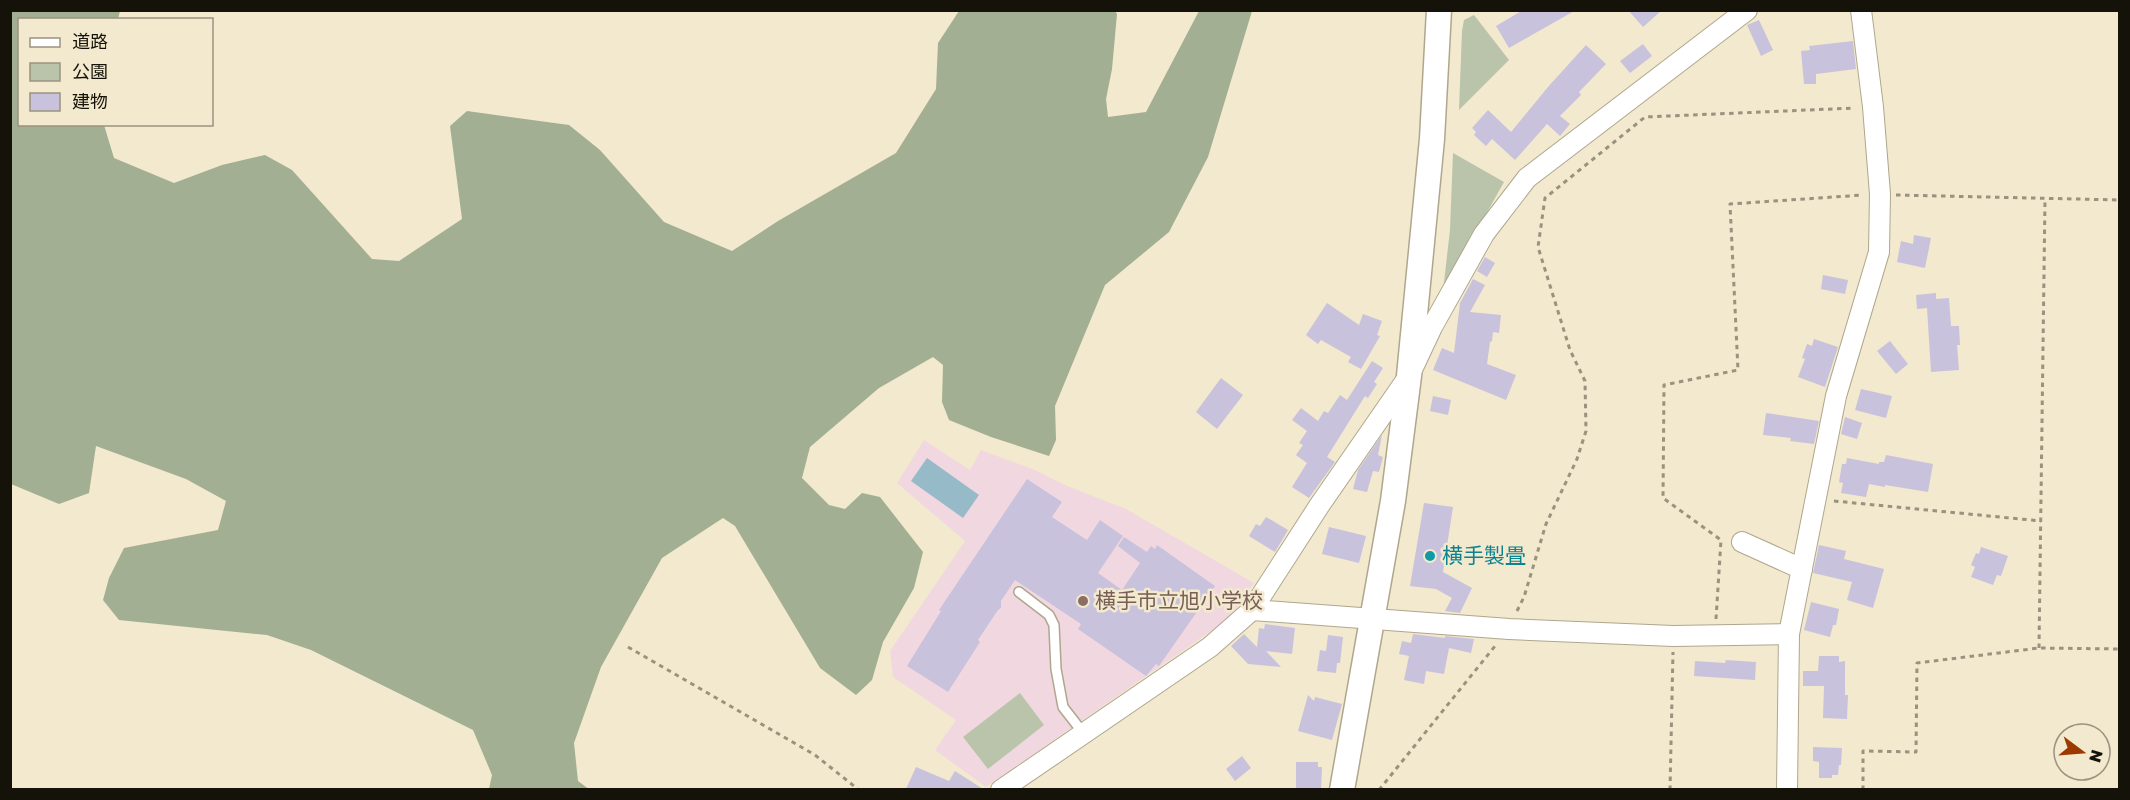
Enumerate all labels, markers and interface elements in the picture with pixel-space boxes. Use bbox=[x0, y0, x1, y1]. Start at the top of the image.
legend bbox=[18, 18, 213, 126]
text: 道路 bbox=[72, 30, 108, 52]
text: 公園 bbox=[72, 60, 108, 82]
text: 建物 bbox=[72, 90, 108, 112]
place label: 横手製畳 bbox=[1442, 542, 1526, 568]
marker: 横手製畳 bbox=[1423, 549, 1437, 563]
place label: 横手市立旭小学校 bbox=[1095, 587, 1263, 613]
marker: 横手市立旭小学校 bbox=[1076, 594, 1090, 608]
north arrow bbox=[2052, 722, 2112, 782]
text: N bbox=[2085, 748, 2108, 765]

